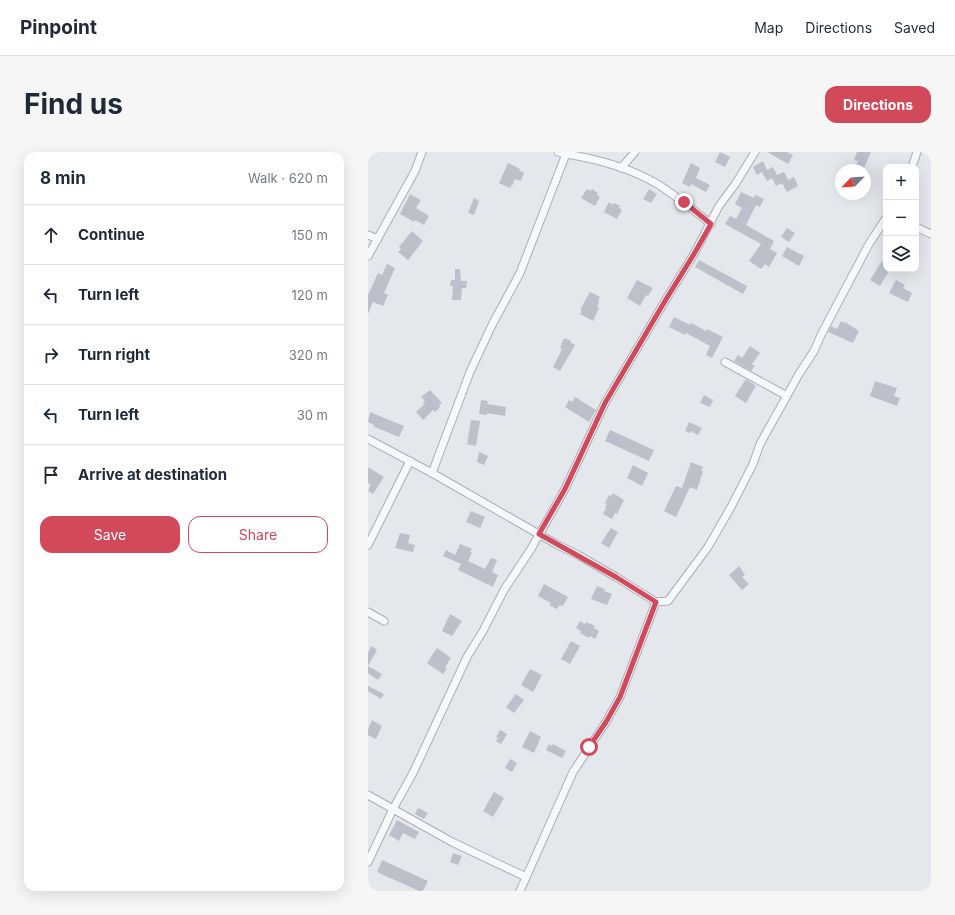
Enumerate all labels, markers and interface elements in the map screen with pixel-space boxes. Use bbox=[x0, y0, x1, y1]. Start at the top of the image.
text: Pinpoint bbox=[20, 16, 97, 39]
text: Map bbox=[754, 19, 783, 36]
text: Directions bbox=[805, 19, 872, 36]
text: Saved bbox=[894, 19, 935, 36]
button: Directions bbox=[825, 86, 931, 123]
text: Find us bbox=[24, 87, 123, 121]
north arrow bbox=[835, 164, 871, 200]
map controls bbox=[883, 164, 919, 272]
button: + bbox=[883, 164, 919, 200]
text: 8 min bbox=[40, 168, 86, 188]
text: Walk · 620 m bbox=[248, 170, 328, 186]
route end bbox=[675, 193, 693, 211]
button: − bbox=[883, 200, 919, 236]
icon: ahead bbox=[40, 224, 62, 246]
text: Continue bbox=[78, 225, 145, 244]
text: 150 m bbox=[292, 227, 328, 243]
button: layers bbox=[883, 236, 919, 272]
icon: left bbox=[40, 284, 62, 306]
text: Turn left bbox=[78, 285, 139, 304]
text: 120 m bbox=[292, 287, 328, 303]
icon: right bbox=[40, 344, 62, 366]
text: Turn right bbox=[78, 345, 150, 364]
text: 320 m bbox=[289, 347, 328, 363]
icon: left bbox=[40, 404, 62, 426]
text: Turn left bbox=[78, 405, 139, 424]
text: 30 m bbox=[297, 407, 328, 423]
icon: arrive bbox=[40, 464, 62, 486]
text: Arrive at destination bbox=[78, 465, 227, 484]
button: Save bbox=[40, 516, 180, 553]
button: Share bbox=[188, 516, 328, 553]
route start bbox=[580, 738, 598, 756]

